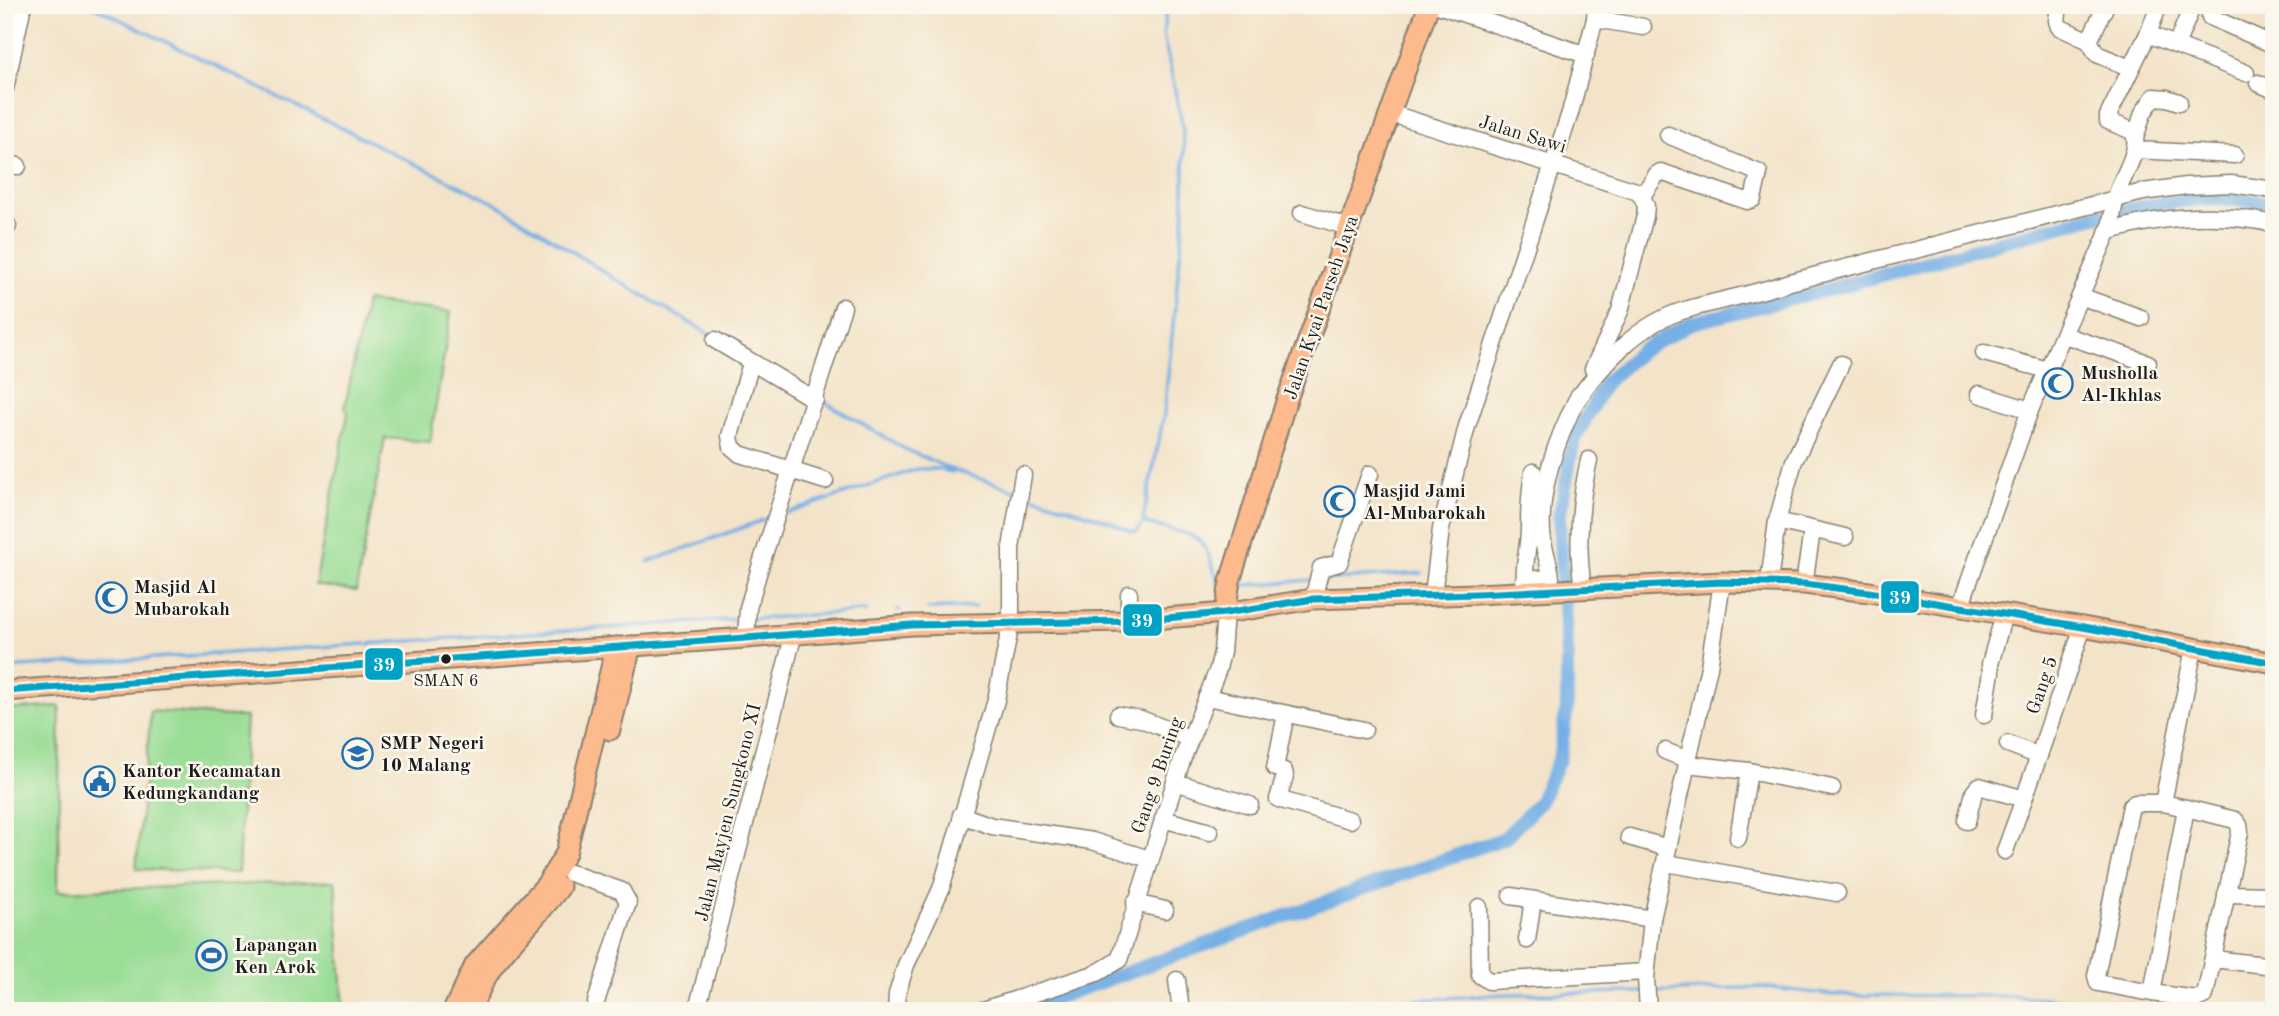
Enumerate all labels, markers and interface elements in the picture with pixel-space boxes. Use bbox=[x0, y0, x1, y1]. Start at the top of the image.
street label: Jalan Sawi bbox=[1476, 113, 1568, 158]
street label: Jalan Kyai Parseh Jaya bbox=[1282, 213, 1363, 402]
place label: Musholla Al-Ikhlas bbox=[2081, 365, 2162, 406]
mosque icon: Musholla Al-Ikhlas bbox=[2041, 366, 2075, 400]
place label: Masjid Jami Al-Mubarokah bbox=[1363, 483, 1486, 524]
mosque icon: Masjid Jami Al-Mubarokah bbox=[1323, 484, 1357, 518]
place label: Masjid Al Mubarokah bbox=[134, 579, 230, 620]
mosque icon: Masjid Al Mubarokah bbox=[94, 580, 128, 614]
line badge: 39 bbox=[1880, 580, 1920, 614]
text: 39 bbox=[1889, 590, 1911, 609]
line badge: 39 bbox=[1122, 603, 1163, 637]
text: 39 bbox=[1131, 613, 1153, 632]
line badge: 39 bbox=[364, 647, 404, 681]
marker: SMAN 6 bbox=[439, 652, 453, 666]
street label: Gang 5 bbox=[2025, 654, 2062, 717]
text: 39 bbox=[373, 657, 395, 676]
place label: SMAN 6 bbox=[413, 673, 479, 690]
street label: Jalan Mayjen Sungkono XI bbox=[693, 702, 766, 923]
street label: Gang 9 Buring bbox=[1130, 714, 1187, 837]
place label: SMP Negeri 10 Malang bbox=[380, 735, 485, 776]
school or university icon: SMP Negeri 10 Malang bbox=[340, 736, 374, 770]
place label: Kantor Kecamatan Kedungkandang bbox=[122, 763, 281, 804]
public building icon: Kantor Kecamatan Kedungkandang bbox=[82, 764, 116, 798]
place label: Lapangan Ken Arok bbox=[234, 937, 318, 978]
sports icon: Lapangan Ken Arok bbox=[194, 938, 228, 972]

